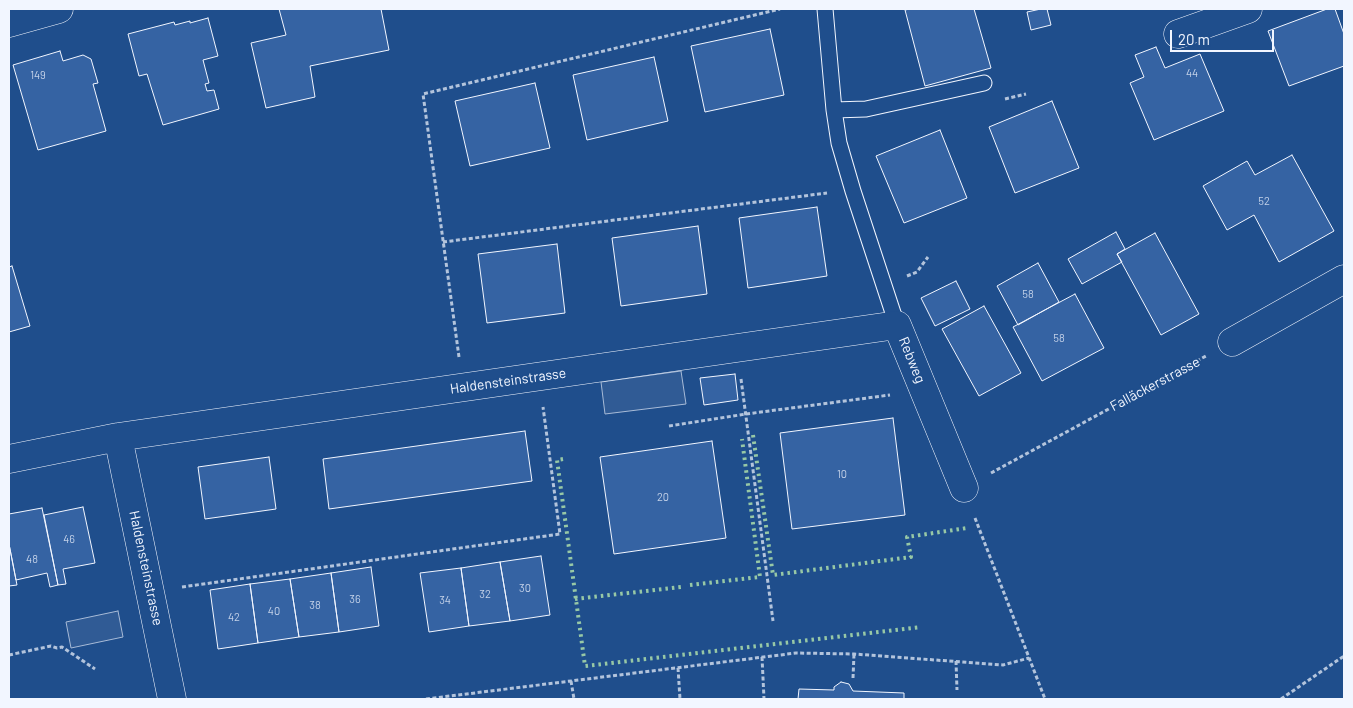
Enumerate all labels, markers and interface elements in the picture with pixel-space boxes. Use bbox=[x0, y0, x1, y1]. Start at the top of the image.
scale bar bbox=[1173, 20, 1277, 52]
text: 20 m bbox=[1178, 30, 1210, 48]
house number: 44 bbox=[1186, 66, 1198, 80]
house number: 149 bbox=[30, 68, 46, 82]
house number: 52 bbox=[1258, 194, 1270, 208]
house number: 58 bbox=[1022, 287, 1034, 301]
house number: 58 bbox=[1053, 331, 1065, 345]
street label: Rebweg bbox=[895, 334, 929, 386]
street label: Falläckerstrasse bbox=[1107, 353, 1203, 415]
street label: Haldensteinstrasse bbox=[449, 365, 567, 397]
house number: 10 bbox=[837, 467, 847, 481]
house number: 20 bbox=[657, 490, 669, 504]
street label: Haldensteinstrasse bbox=[126, 509, 166, 627]
house number: 46 bbox=[63, 532, 75, 546]
house number: 48 bbox=[26, 552, 38, 566]
house number: 30 bbox=[519, 581, 531, 595]
house number: 32 bbox=[479, 587, 491, 601]
house number: 36 bbox=[349, 592, 361, 606]
house number: 34 bbox=[439, 593, 451, 607]
house number: 38 bbox=[309, 598, 321, 612]
house number: 40 bbox=[268, 604, 280, 618]
house number: 42 bbox=[228, 610, 240, 624]

